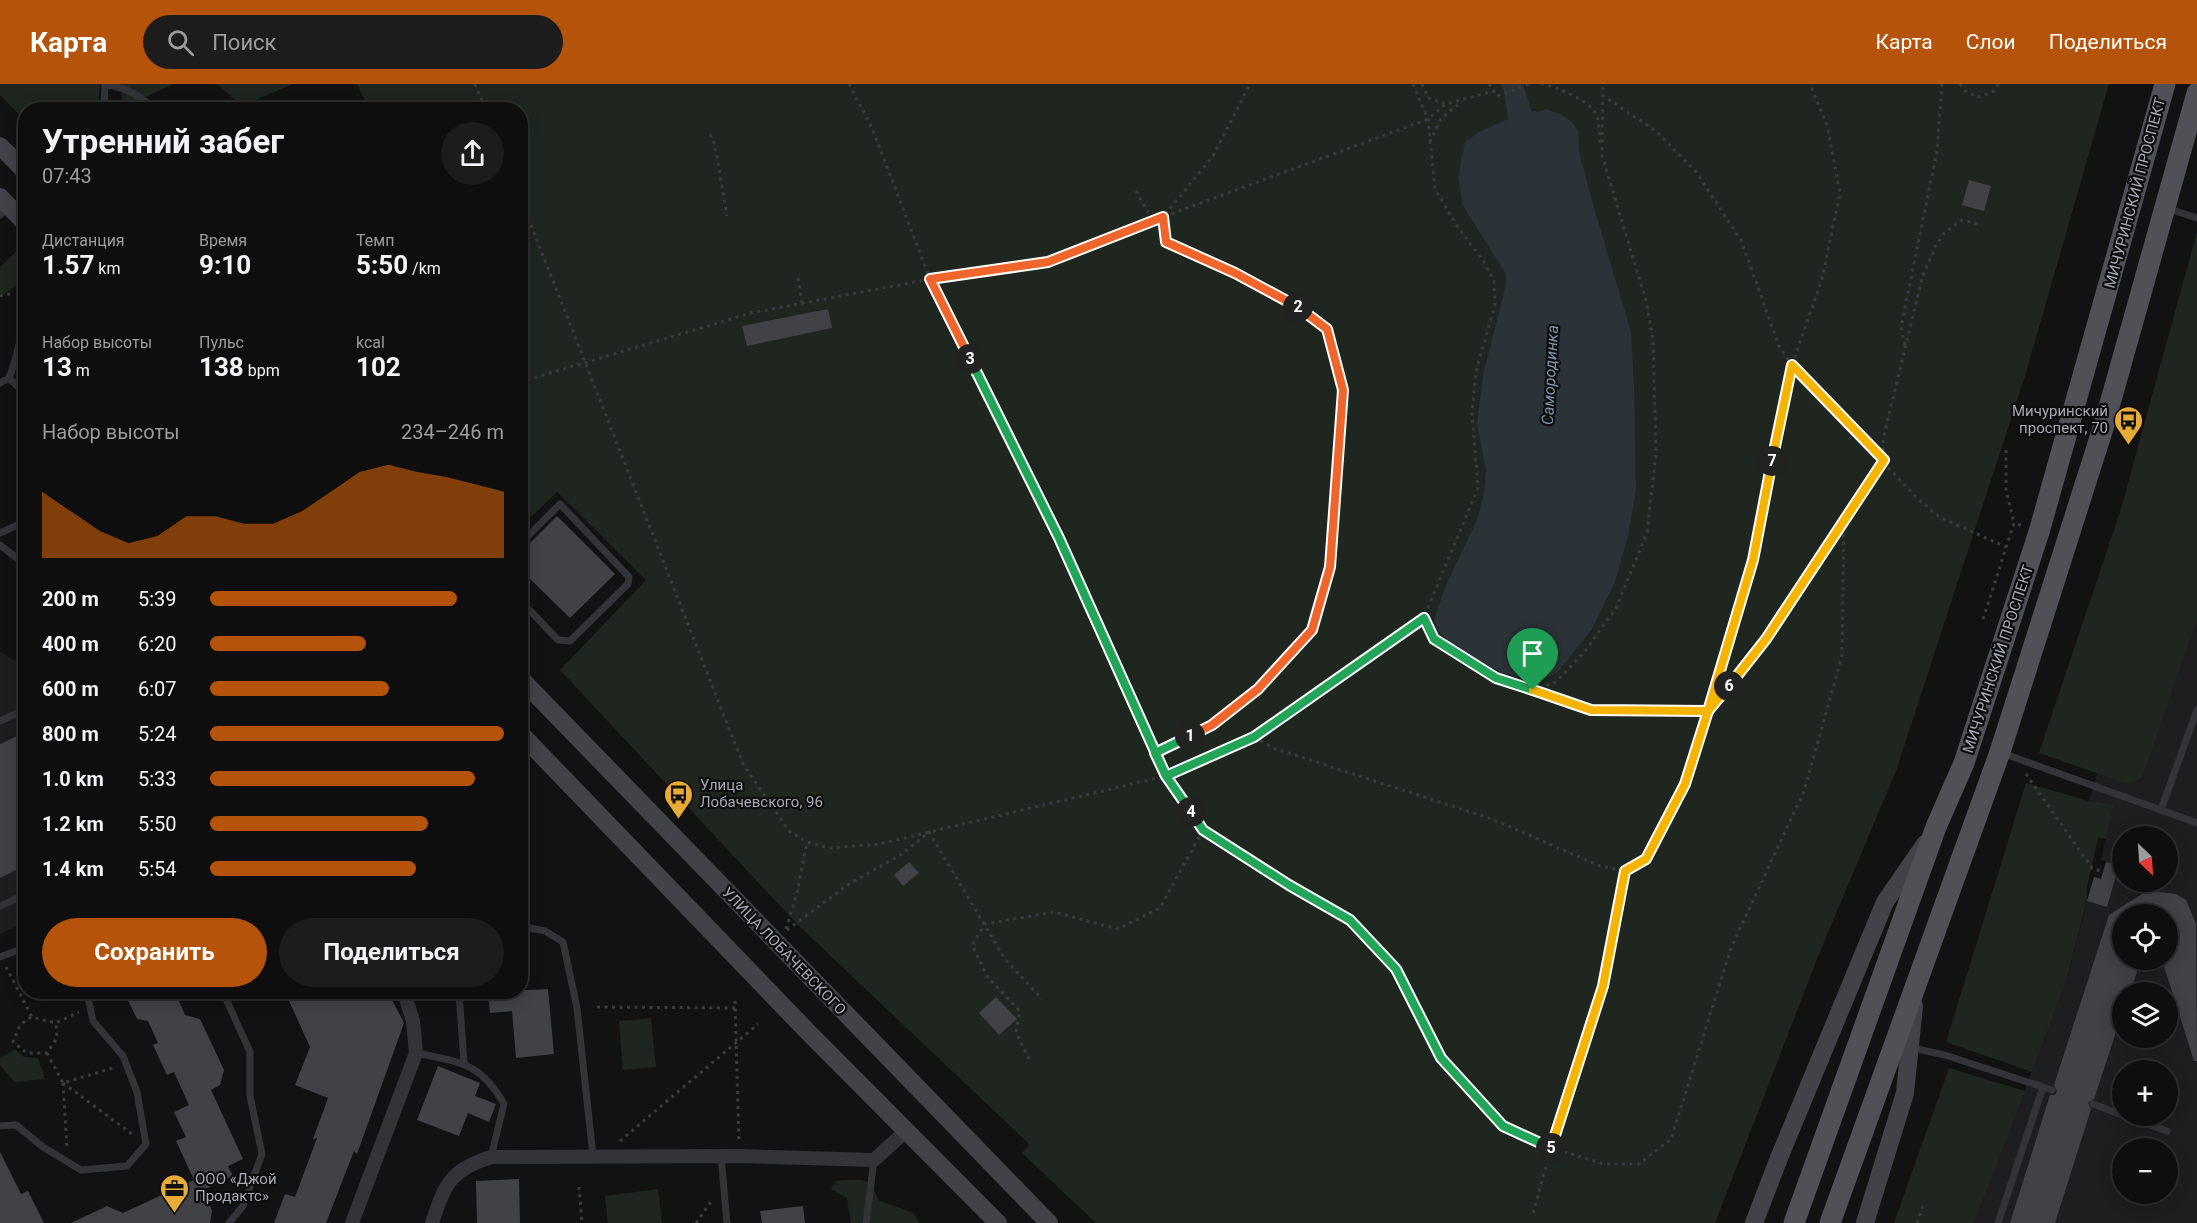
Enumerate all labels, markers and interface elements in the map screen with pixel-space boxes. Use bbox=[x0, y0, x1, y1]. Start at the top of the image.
search box bbox=[143, 15, 563, 69]
text: Карта bbox=[30, 26, 107, 59]
icon: search bbox=[164, 26, 197, 59]
text: Поиск bbox=[212, 30, 277, 55]
text: Карта bbox=[1876, 30, 1933, 54]
text: Слои bbox=[1966, 30, 2016, 54]
text: Поделиться bbox=[2049, 30, 2167, 54]
street label: МИЧУРИНСКИЙ ПРОСПЕКТ bbox=[2101, 96, 2169, 290]
text: Утренний забег bbox=[42, 122, 284, 161]
button: share bbox=[441, 122, 504, 185]
text: 07:43 bbox=[42, 164, 92, 188]
text: Дистанция bbox=[42, 231, 125, 250]
text: Время bbox=[199, 231, 247, 250]
text: Темп bbox=[356, 231, 394, 250]
text: 1.57 bbox=[42, 250, 94, 280]
text: 9:10 bbox=[199, 250, 251, 280]
text: 5:50 bbox=[356, 250, 408, 280]
text: km bbox=[94, 259, 120, 278]
text: /km bbox=[408, 259, 441, 278]
pin: 2 bbox=[1283, 292, 1313, 322]
text: 2 bbox=[1293, 297, 1303, 316]
water label: Самородинка bbox=[1538, 325, 1562, 425]
text: Набор высоты bbox=[42, 333, 152, 352]
text: Пульс bbox=[199, 333, 244, 352]
text: kcal bbox=[356, 333, 385, 352]
pin: 3 bbox=[955, 344, 985, 374]
text: 3 bbox=[965, 349, 975, 368]
text: 13 bbox=[42, 352, 72, 382]
text: 138 bbox=[199, 352, 244, 382]
text: 102 bbox=[356, 352, 401, 382]
text: m bbox=[72, 361, 90, 380]
text: bpm bbox=[244, 361, 280, 380]
place label: Мичуринский проспект, 70 bbox=[2012, 402, 2108, 437]
bus stop icon: Мичуринский проспект, 70 bbox=[2113, 404, 2145, 446]
text: Набор высоты bbox=[42, 420, 180, 444]
text: 234–246 m bbox=[401, 420, 504, 444]
pin: 7 bbox=[1757, 446, 1787, 476]
text: 7 bbox=[1767, 451, 1777, 470]
street label: МИЧУРИНСКИЙ ПРОСПЕКТ bbox=[1959, 563, 2037, 755]
text: 200 m bbox=[42, 587, 99, 611]
text: 5:39 bbox=[138, 587, 177, 611]
pin bbox=[1507, 628, 1558, 690]
text: 400 m bbox=[42, 632, 99, 656]
text: 6:20 bbox=[138, 632, 177, 656]
icon: arrive bbox=[1516, 637, 1549, 670]
pin: 6 bbox=[1714, 671, 1744, 701]
text: 6 bbox=[1724, 676, 1734, 695]
text: 600 m bbox=[42, 677, 99, 701]
text: 6:07 bbox=[138, 677, 177, 701]
pin: 1 bbox=[1175, 721, 1205, 751]
text: 800 m bbox=[42, 722, 99, 746]
text: 5:24 bbox=[138, 722, 177, 746]
text: 1 bbox=[1185, 726, 1195, 745]
text: 1.0 km bbox=[42, 767, 104, 791]
text: 5:33 bbox=[138, 767, 177, 791]
place label: Улица Лобачевского, 96 bbox=[700, 776, 823, 811]
bus stop icon: Улица Лобачевского, 96 bbox=[663, 778, 695, 820]
pin: 4 bbox=[1176, 797, 1206, 827]
text: 4 bbox=[1186, 802, 1196, 821]
text: 1.2 km bbox=[42, 812, 104, 836]
text: 5:50 bbox=[138, 812, 177, 836]
north arrow bbox=[2112, 826, 2178, 892]
map controls bbox=[2112, 826, 2178, 1204]
text: 1.4 km bbox=[42, 857, 104, 881]
text: 5:54 bbox=[138, 857, 177, 881]
street label: УЛИЦА ЛОБАЧЕВСКОГО bbox=[718, 883, 850, 1019]
button: locate bbox=[2112, 904, 2178, 970]
button: Сохранить bbox=[42, 918, 267, 987]
button: Поделиться bbox=[279, 918, 504, 987]
button: layers bbox=[2112, 982, 2178, 1048]
button: + bbox=[2112, 1060, 2178, 1126]
pin: 5 bbox=[1536, 1133, 1566, 1163]
text: 5 bbox=[1546, 1138, 1556, 1157]
button: − bbox=[2112, 1138, 2178, 1204]
place label: ООО «Джой Продактс» bbox=[195, 1170, 277, 1205]
office icon: ООО «Джой Продактс» bbox=[158, 1172, 190, 1214]

